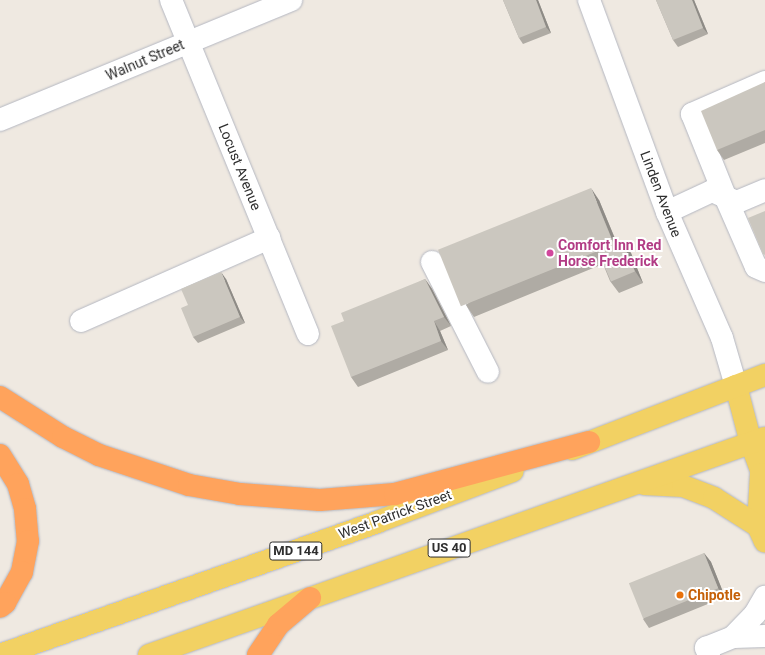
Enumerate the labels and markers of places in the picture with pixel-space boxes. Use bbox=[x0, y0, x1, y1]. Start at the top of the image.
place label: Comfort Inn Red Horse Frederick bbox=[558, 237, 661, 270]
marker: Comfort Inn Red Horse Frederick bbox=[545, 248, 555, 258]
place label: Chipotle bbox=[688, 587, 740, 603]
marker: Chipotle bbox=[675, 590, 685, 600]

